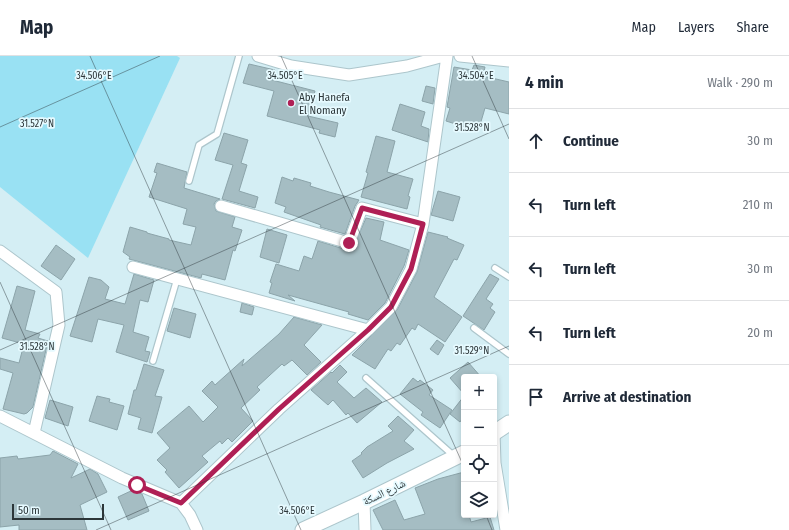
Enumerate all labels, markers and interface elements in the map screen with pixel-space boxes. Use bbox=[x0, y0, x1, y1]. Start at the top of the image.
text: Map bbox=[20, 16, 53, 39]
text: Map bbox=[632, 19, 656, 36]
text: Layers bbox=[678, 19, 714, 36]
text: Share bbox=[736, 19, 769, 36]
text: 34.506°E bbox=[76, 70, 112, 82]
text: 34.505°E bbox=[267, 70, 303, 82]
text: 34.504°E bbox=[458, 70, 494, 82]
text: 4 min bbox=[525, 72, 564, 93]
text: Walk · 290 m bbox=[707, 75, 773, 90]
place label: Aby Hanefa El Nomany bbox=[299, 91, 350, 117]
marker: Aby Hanefa El Nomany bbox=[286, 98, 296, 108]
text: 31.527°N bbox=[20, 118, 54, 130]
text: 31.528°N bbox=[454, 122, 490, 134]
icon: ahead bbox=[525, 130, 547, 152]
text: Continue bbox=[563, 132, 619, 150]
text: 30 m bbox=[747, 133, 773, 148]
icon: left bbox=[525, 194, 547, 216]
text: Turn left bbox=[563, 196, 616, 214]
text: 210 m bbox=[743, 197, 773, 212]
route end bbox=[340, 234, 358, 252]
icon: left bbox=[525, 258, 547, 280]
text: Turn left bbox=[563, 260, 616, 278]
text: 30 m bbox=[747, 261, 773, 276]
icon: left bbox=[525, 322, 547, 344]
text: Turn left bbox=[563, 324, 616, 342]
text: 20 m bbox=[747, 325, 773, 340]
text: 31.528°N bbox=[19, 341, 55, 353]
text: 31.529°N bbox=[455, 345, 489, 357]
map controls bbox=[461, 374, 497, 518]
button: + bbox=[461, 374, 497, 410]
icon: arrive bbox=[525, 386, 547, 408]
text: Arrive at destination bbox=[563, 388, 691, 406]
button: − bbox=[461, 410, 497, 446]
button: locate bbox=[461, 446, 497, 482]
route start bbox=[128, 476, 146, 494]
street label: شارع السكة bbox=[361, 477, 408, 508]
button: layers bbox=[461, 482, 497, 518]
scale bar bbox=[12, 502, 104, 521]
text: 50 m bbox=[18, 504, 40, 517]
text: 34.506°E bbox=[279, 505, 315, 517]

